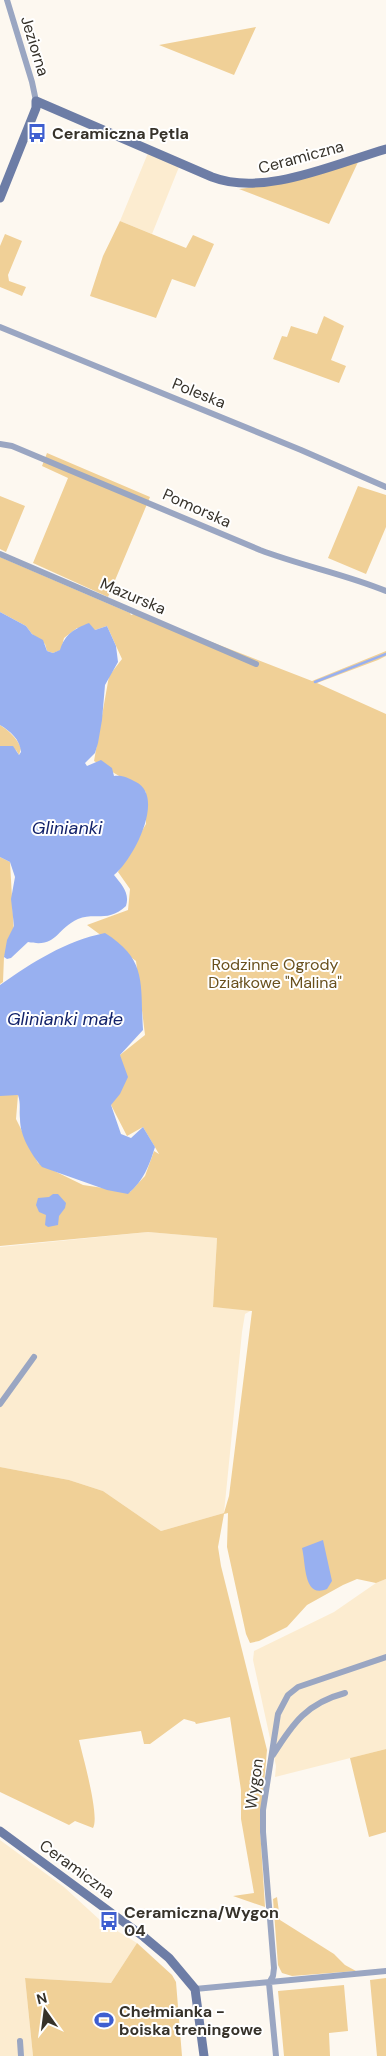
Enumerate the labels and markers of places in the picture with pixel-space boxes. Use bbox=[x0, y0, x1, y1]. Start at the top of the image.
bus stop icon: Ceramiczna Pętla bbox=[26, 122, 48, 144]
place label: Ceramiczna Pętla bbox=[52, 123, 189, 144]
place label: Ceramiczna/Wygon 04 bbox=[124, 1902, 279, 1941]
bus stop icon: Ceramiczna/Wygon 04 bbox=[98, 1910, 120, 1932]
place label: Chełmianka - boiska treningowe bbox=[119, 2001, 263, 2040]
sports icon: Chełmianka - boiska treningowe bbox=[93, 2009, 115, 2031]

